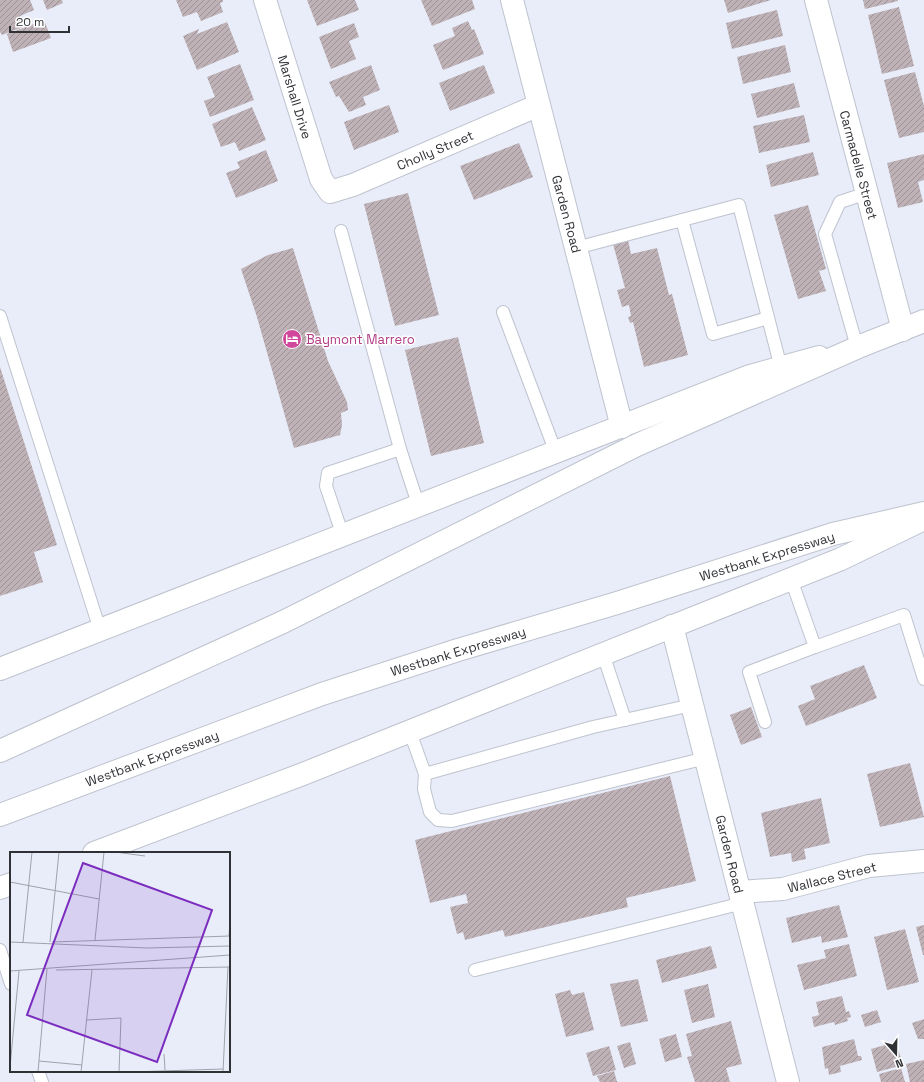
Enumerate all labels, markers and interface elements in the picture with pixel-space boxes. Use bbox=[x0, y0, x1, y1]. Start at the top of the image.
scale bar bbox=[10, 8, 69, 34]
text: 20 m bbox=[16, 14, 44, 30]
street label: Marshall Drive bbox=[274, 53, 315, 141]
street label: Carmadelle Street bbox=[836, 109, 881, 222]
street label: Cholly Street bbox=[394, 127, 476, 174]
street label: Garden Road bbox=[548, 173, 585, 255]
hotel icon: Baymont Marrero bbox=[281, 328, 303, 350]
place label: Baymont Marrero bbox=[306, 331, 415, 348]
street label: Westbank Expressway bbox=[697, 528, 837, 585]
street label: Westbank Expressway bbox=[388, 623, 528, 680]
street label: Westbank Expressway bbox=[83, 726, 221, 791]
street label: Garden Road bbox=[712, 813, 747, 895]
inset map bbox=[10, 852, 230, 1072]
street label: Wallace Street bbox=[786, 858, 878, 897]
north arrow bbox=[876, 1034, 916, 1074]
text: N bbox=[894, 1056, 905, 1071]

